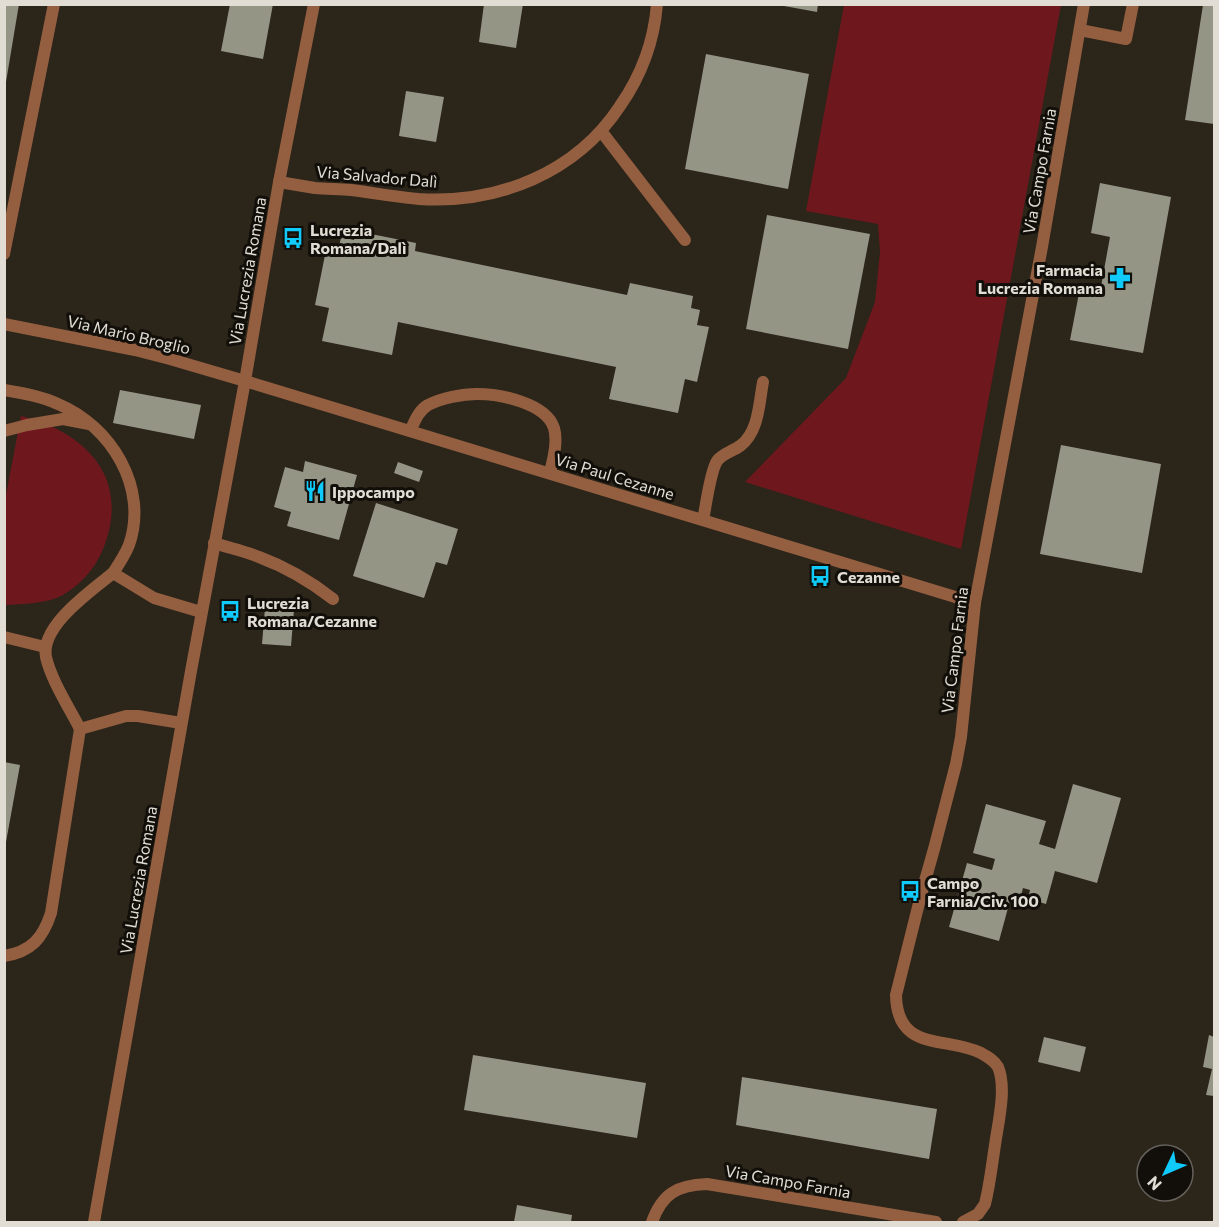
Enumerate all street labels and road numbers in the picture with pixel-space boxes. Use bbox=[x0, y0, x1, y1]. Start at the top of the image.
street label: Via Campo Farnia bbox=[1019, 107, 1059, 235]
street label: Via Salvador Dalì bbox=[316, 161, 438, 191]
street label: Via Lucrezia Romana bbox=[225, 195, 269, 347]
street label: Via Mario Broglio bbox=[66, 311, 192, 357]
street label: Via Paul Cezanne bbox=[553, 449, 677, 503]
street label: Via Campo Farnia bbox=[937, 586, 971, 714]
street label: Via Lucrezia Romana bbox=[116, 804, 160, 956]
street label: Via Campo Farnia bbox=[724, 1161, 852, 1201]

